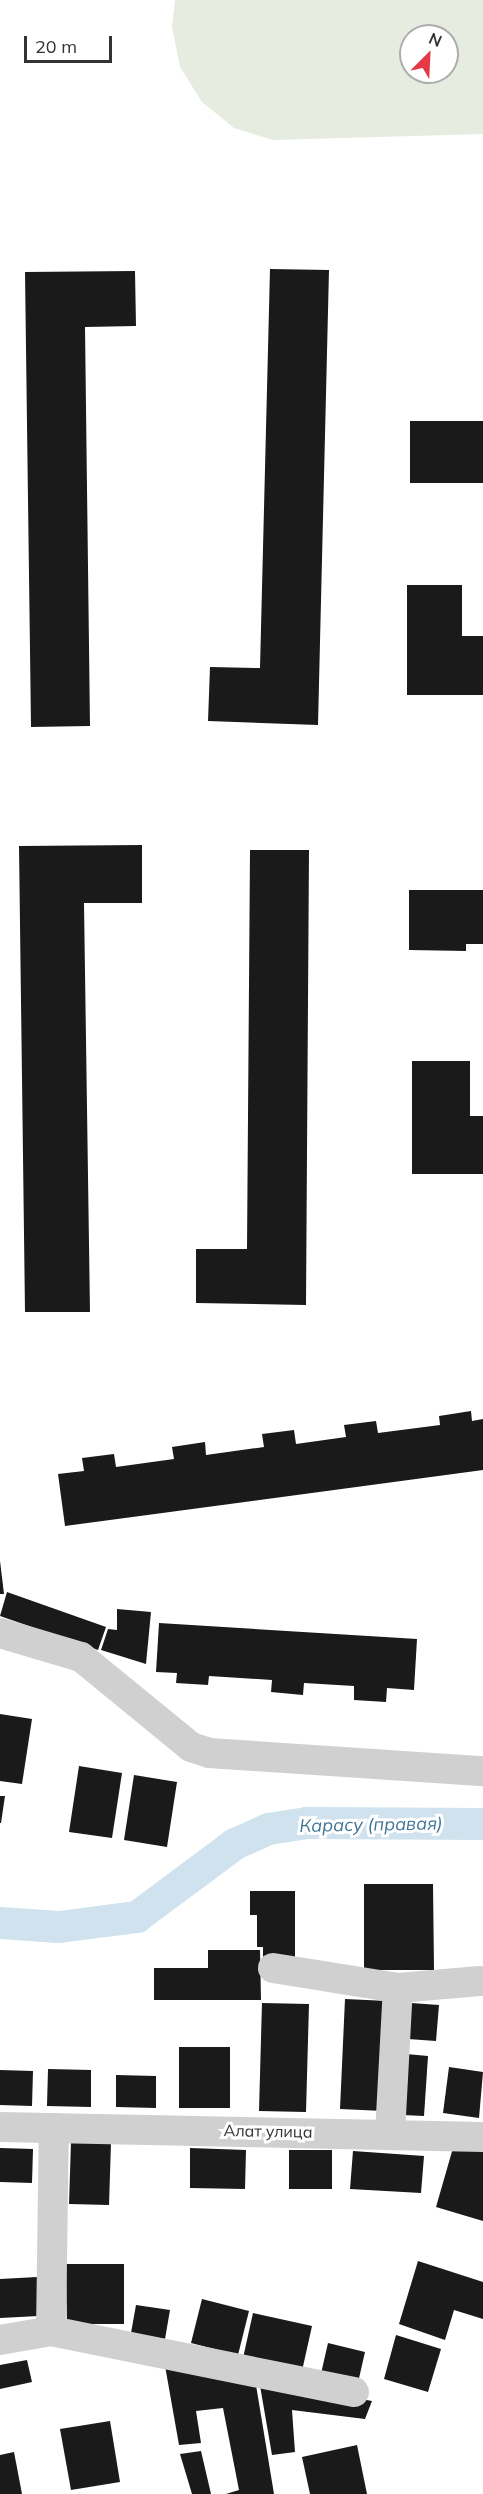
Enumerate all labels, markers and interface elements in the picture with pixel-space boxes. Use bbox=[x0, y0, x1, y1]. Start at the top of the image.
scale bar bbox=[27, 24, 116, 62]
north arrow bbox=[399, 24, 459, 84]
text: N bbox=[426, 28, 445, 51]
text: 20 m bbox=[35, 35, 77, 58]
water label: Карасу (правая) bbox=[299, 1813, 443, 1837]
street label: Алат улица bbox=[223, 2121, 313, 2141]

